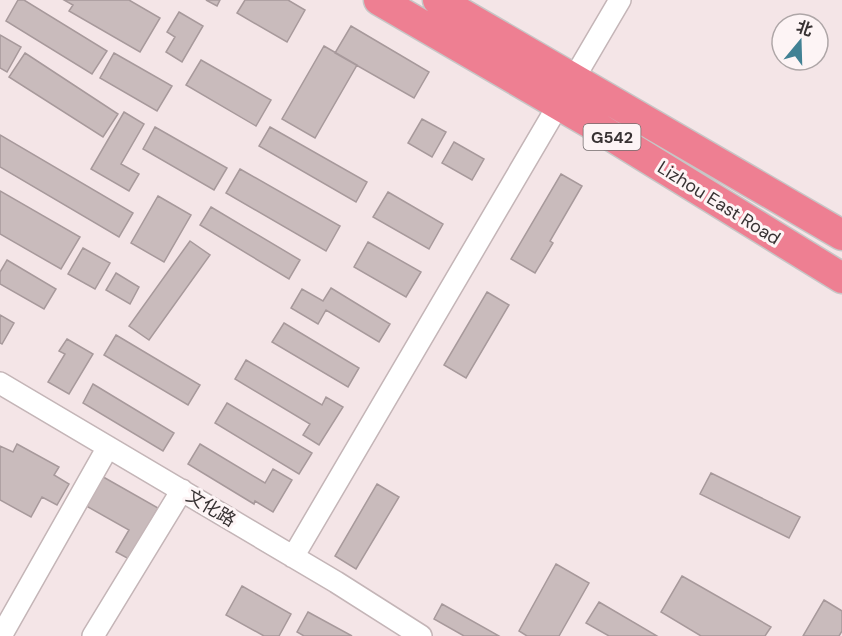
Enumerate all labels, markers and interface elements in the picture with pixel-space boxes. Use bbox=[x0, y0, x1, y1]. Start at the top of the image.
north arrow bbox=[770, 12, 830, 72]
text: 北 bbox=[794, 16, 816, 41]
road number: G542 bbox=[584, 124, 640, 150]
street label: Lizhou East Road bbox=[653, 156, 785, 250]
street label: 文化路 bbox=[182, 484, 240, 532]

